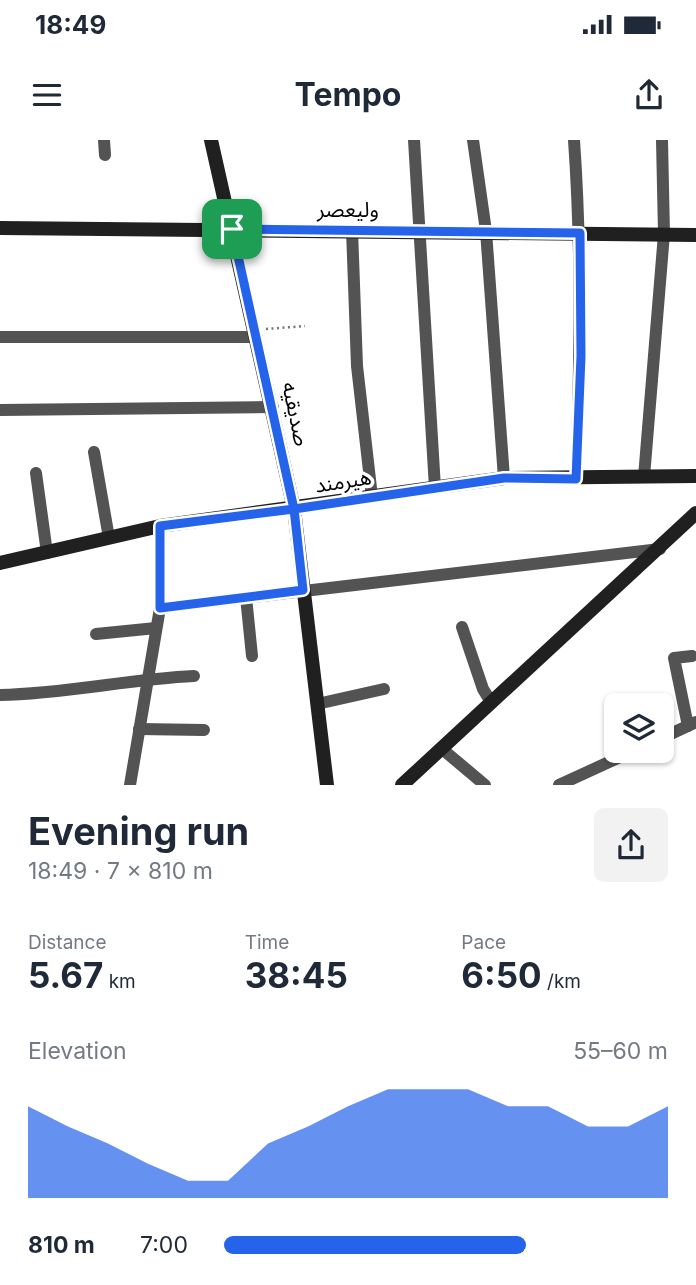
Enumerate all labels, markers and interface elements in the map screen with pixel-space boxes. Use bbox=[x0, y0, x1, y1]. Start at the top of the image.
text: 18:49 bbox=[35, 9, 106, 40]
text: Tempo bbox=[295, 75, 401, 114]
icon: menu bbox=[28, 76, 66, 114]
icon: share bbox=[630, 76, 668, 114]
street label: ولیعصر bbox=[316, 197, 379, 222]
pin bbox=[202, 199, 262, 259]
icon: arrive bbox=[213, 210, 251, 248]
street label: صدیقیه bbox=[277, 380, 315, 448]
street label: هیرمند bbox=[313, 464, 373, 498]
map controls bbox=[604, 693, 674, 763]
button: layers bbox=[604, 693, 674, 763]
text: Evening run bbox=[28, 808, 249, 854]
button: share bbox=[594, 808, 668, 882]
text: 18:49 · 7 × 810 m bbox=[28, 857, 213, 885]
text: Distance bbox=[28, 931, 106, 954]
text: Time bbox=[245, 931, 289, 954]
text: Pace bbox=[461, 931, 506, 954]
text: 5.67 bbox=[28, 954, 103, 996]
text: 38:45 bbox=[245, 954, 348, 996]
text: 6:50 bbox=[461, 954, 542, 996]
text: km bbox=[103, 970, 136, 993]
text: /km bbox=[542, 970, 581, 993]
text: Elevation bbox=[28, 1037, 127, 1065]
text: 55–60 m bbox=[573, 1037, 668, 1065]
text: 810 m bbox=[28, 1231, 95, 1259]
text: 7:00 bbox=[140, 1231, 188, 1259]

